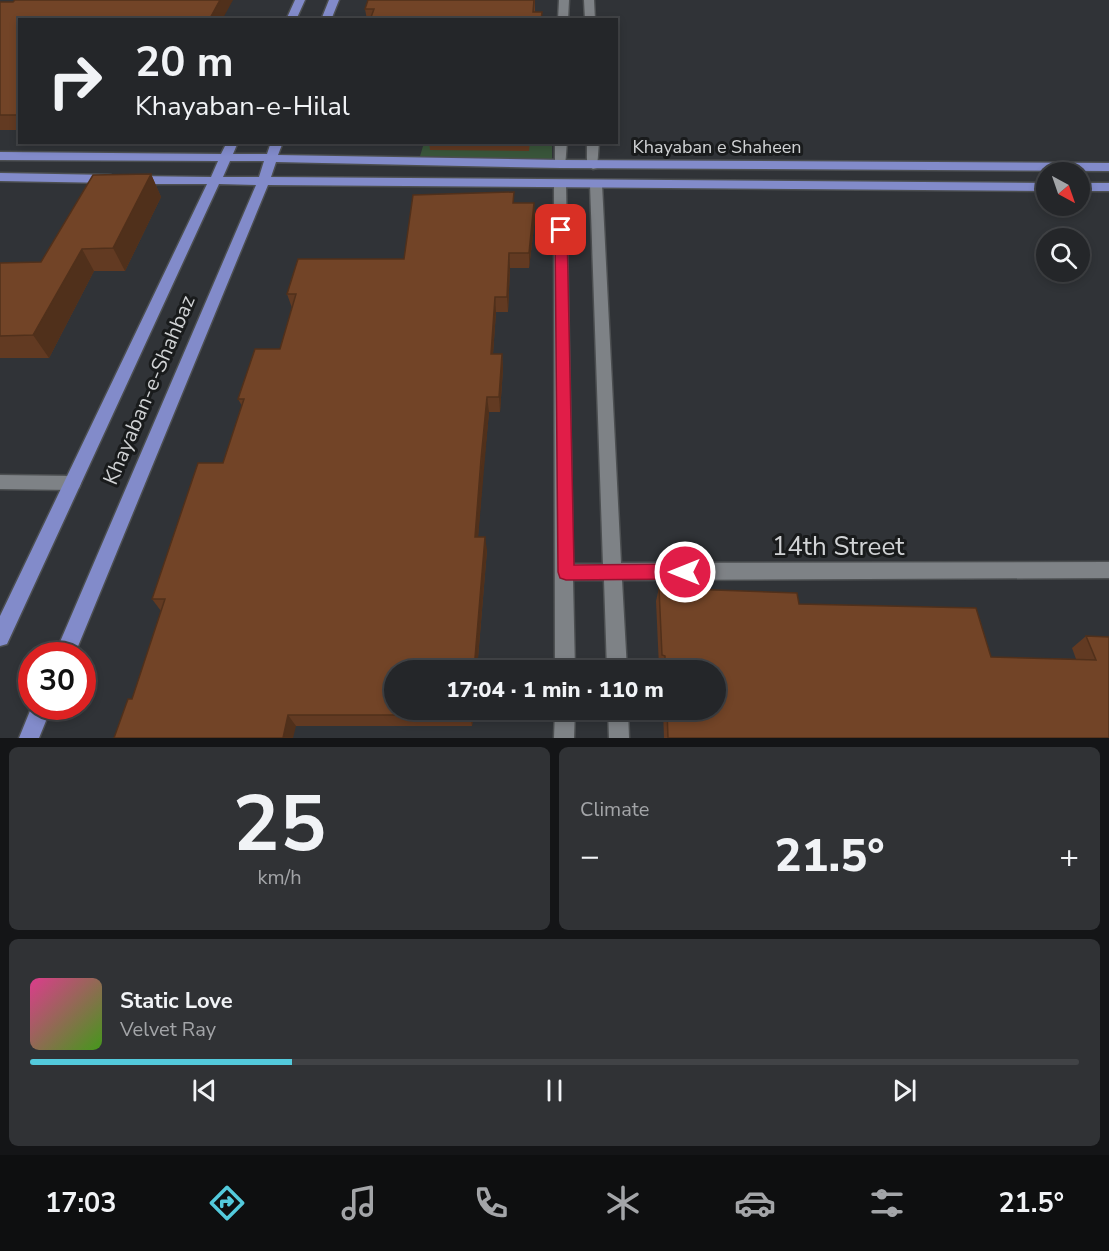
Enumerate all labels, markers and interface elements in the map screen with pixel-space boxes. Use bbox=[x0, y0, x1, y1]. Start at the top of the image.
text: 20 m bbox=[135, 34, 234, 91]
icon: right bbox=[36, 42, 114, 120]
text: Khayaban-e-Hilal bbox=[135, 88, 350, 125]
street label: Khayaban e Shaheen bbox=[632, 135, 802, 159]
north arrow bbox=[1036, 162, 1090, 216]
map controls bbox=[1036, 162, 1090, 282]
pin bbox=[535, 204, 586, 255]
icon: arrive bbox=[544, 213, 577, 246]
button: search bbox=[1036, 228, 1090, 282]
street label: Khayaban-e-Shahbaz bbox=[96, 291, 202, 489]
street label: 14th Street bbox=[772, 529, 905, 564]
position arrow bbox=[653, 540, 717, 604]
speed limit sign: 30 bbox=[18, 642, 96, 720]
text: 17:04 · 1 min · 110 m bbox=[446, 675, 664, 705]
text: 25 bbox=[233, 771, 326, 878]
text: Climate bbox=[580, 796, 649, 823]
text: 21.5° bbox=[775, 826, 884, 887]
text: − bbox=[580, 834, 600, 879]
text: + bbox=[1059, 834, 1079, 879]
text: km/h bbox=[257, 864, 302, 891]
text: Static Love bbox=[120, 986, 233, 1016]
text: Velvet Ray bbox=[120, 1016, 216, 1043]
icon: previous bbox=[188, 1074, 221, 1107]
icon: pause bbox=[538, 1074, 571, 1107]
icon: next bbox=[888, 1074, 921, 1107]
icon: directions bbox=[206, 1182, 248, 1224]
icon: music bbox=[338, 1182, 380, 1224]
icon: phone bbox=[470, 1182, 512, 1224]
icon: climate bbox=[602, 1182, 644, 1224]
icon: car bbox=[734, 1182, 776, 1224]
icon: filters bbox=[866, 1182, 908, 1224]
text: 17:03 bbox=[45, 1185, 116, 1222]
text: 21.5° bbox=[998, 1185, 1064, 1222]

